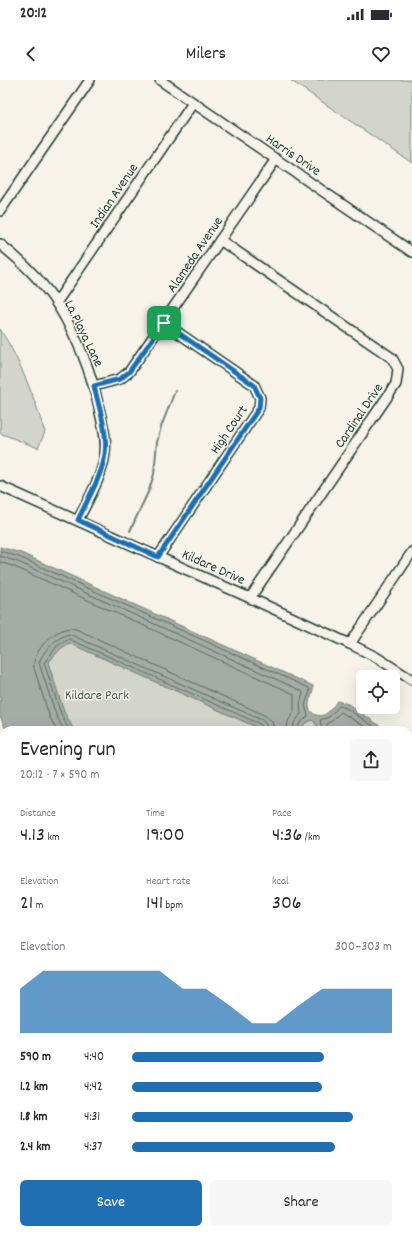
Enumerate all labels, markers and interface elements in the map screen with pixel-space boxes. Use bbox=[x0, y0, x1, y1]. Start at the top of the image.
text: 20:12 bbox=[20, 3, 47, 25]
text: Milers bbox=[186, 42, 226, 67]
icon: back bbox=[20, 43, 42, 65]
icon: heart bbox=[370, 43, 392, 65]
street label: Harris Drive bbox=[261, 130, 324, 181]
street label: Indian Avenue bbox=[86, 160, 144, 233]
street label: Alameda Avenue bbox=[163, 213, 229, 297]
street label: La Playa Lane bbox=[58, 297, 108, 371]
pin bbox=[147, 306, 181, 340]
icon: arrive bbox=[153, 312, 175, 334]
street label: Cardinal Drive bbox=[331, 380, 389, 453]
street label: High Court bbox=[206, 402, 253, 459]
street label: Kildare Drive bbox=[178, 545, 248, 591]
map controls bbox=[356, 670, 400, 714]
button: locate bbox=[356, 670, 400, 714]
park label: Kildare Park bbox=[65, 686, 129, 706]
text: Evening run bbox=[20, 735, 116, 766]
button: share bbox=[350, 739, 392, 781]
text: 20:12 · 7 × 590 m bbox=[20, 766, 99, 785]
text: Distance bbox=[20, 806, 56, 822]
text: Time bbox=[146, 806, 165, 822]
text: Pace bbox=[272, 806, 291, 822]
text: 4.13 bbox=[20, 822, 45, 850]
text: 19:00 bbox=[146, 822, 185, 850]
text: 4:36 bbox=[272, 822, 302, 850]
text: km bbox=[45, 830, 59, 846]
text: /km bbox=[302, 830, 320, 846]
text: Elevation bbox=[20, 874, 58, 890]
text: Heart rate bbox=[146, 874, 190, 890]
text: kcal bbox=[272, 874, 289, 890]
text: 21 bbox=[20, 890, 33, 918]
text: 141 bbox=[146, 890, 163, 918]
text: 306 bbox=[272, 890, 302, 918]
text: m bbox=[33, 898, 43, 914]
text: bpm bbox=[163, 898, 183, 914]
text: Elevation bbox=[20, 938, 65, 957]
text: 300–303 m bbox=[335, 938, 392, 957]
text: 590 m bbox=[20, 1048, 51, 1067]
text: 4:40 bbox=[84, 1048, 104, 1067]
text: 1.2 km bbox=[20, 1078, 48, 1097]
text: 4:42 bbox=[84, 1078, 103, 1097]
text: 1.8 km bbox=[20, 1108, 47, 1127]
text: 4:31 bbox=[84, 1108, 100, 1127]
text: 2.4 km bbox=[20, 1138, 50, 1157]
text: 4:37 bbox=[84, 1138, 102, 1157]
button: Save bbox=[20, 1180, 202, 1226]
button: Share bbox=[210, 1180, 392, 1226]

